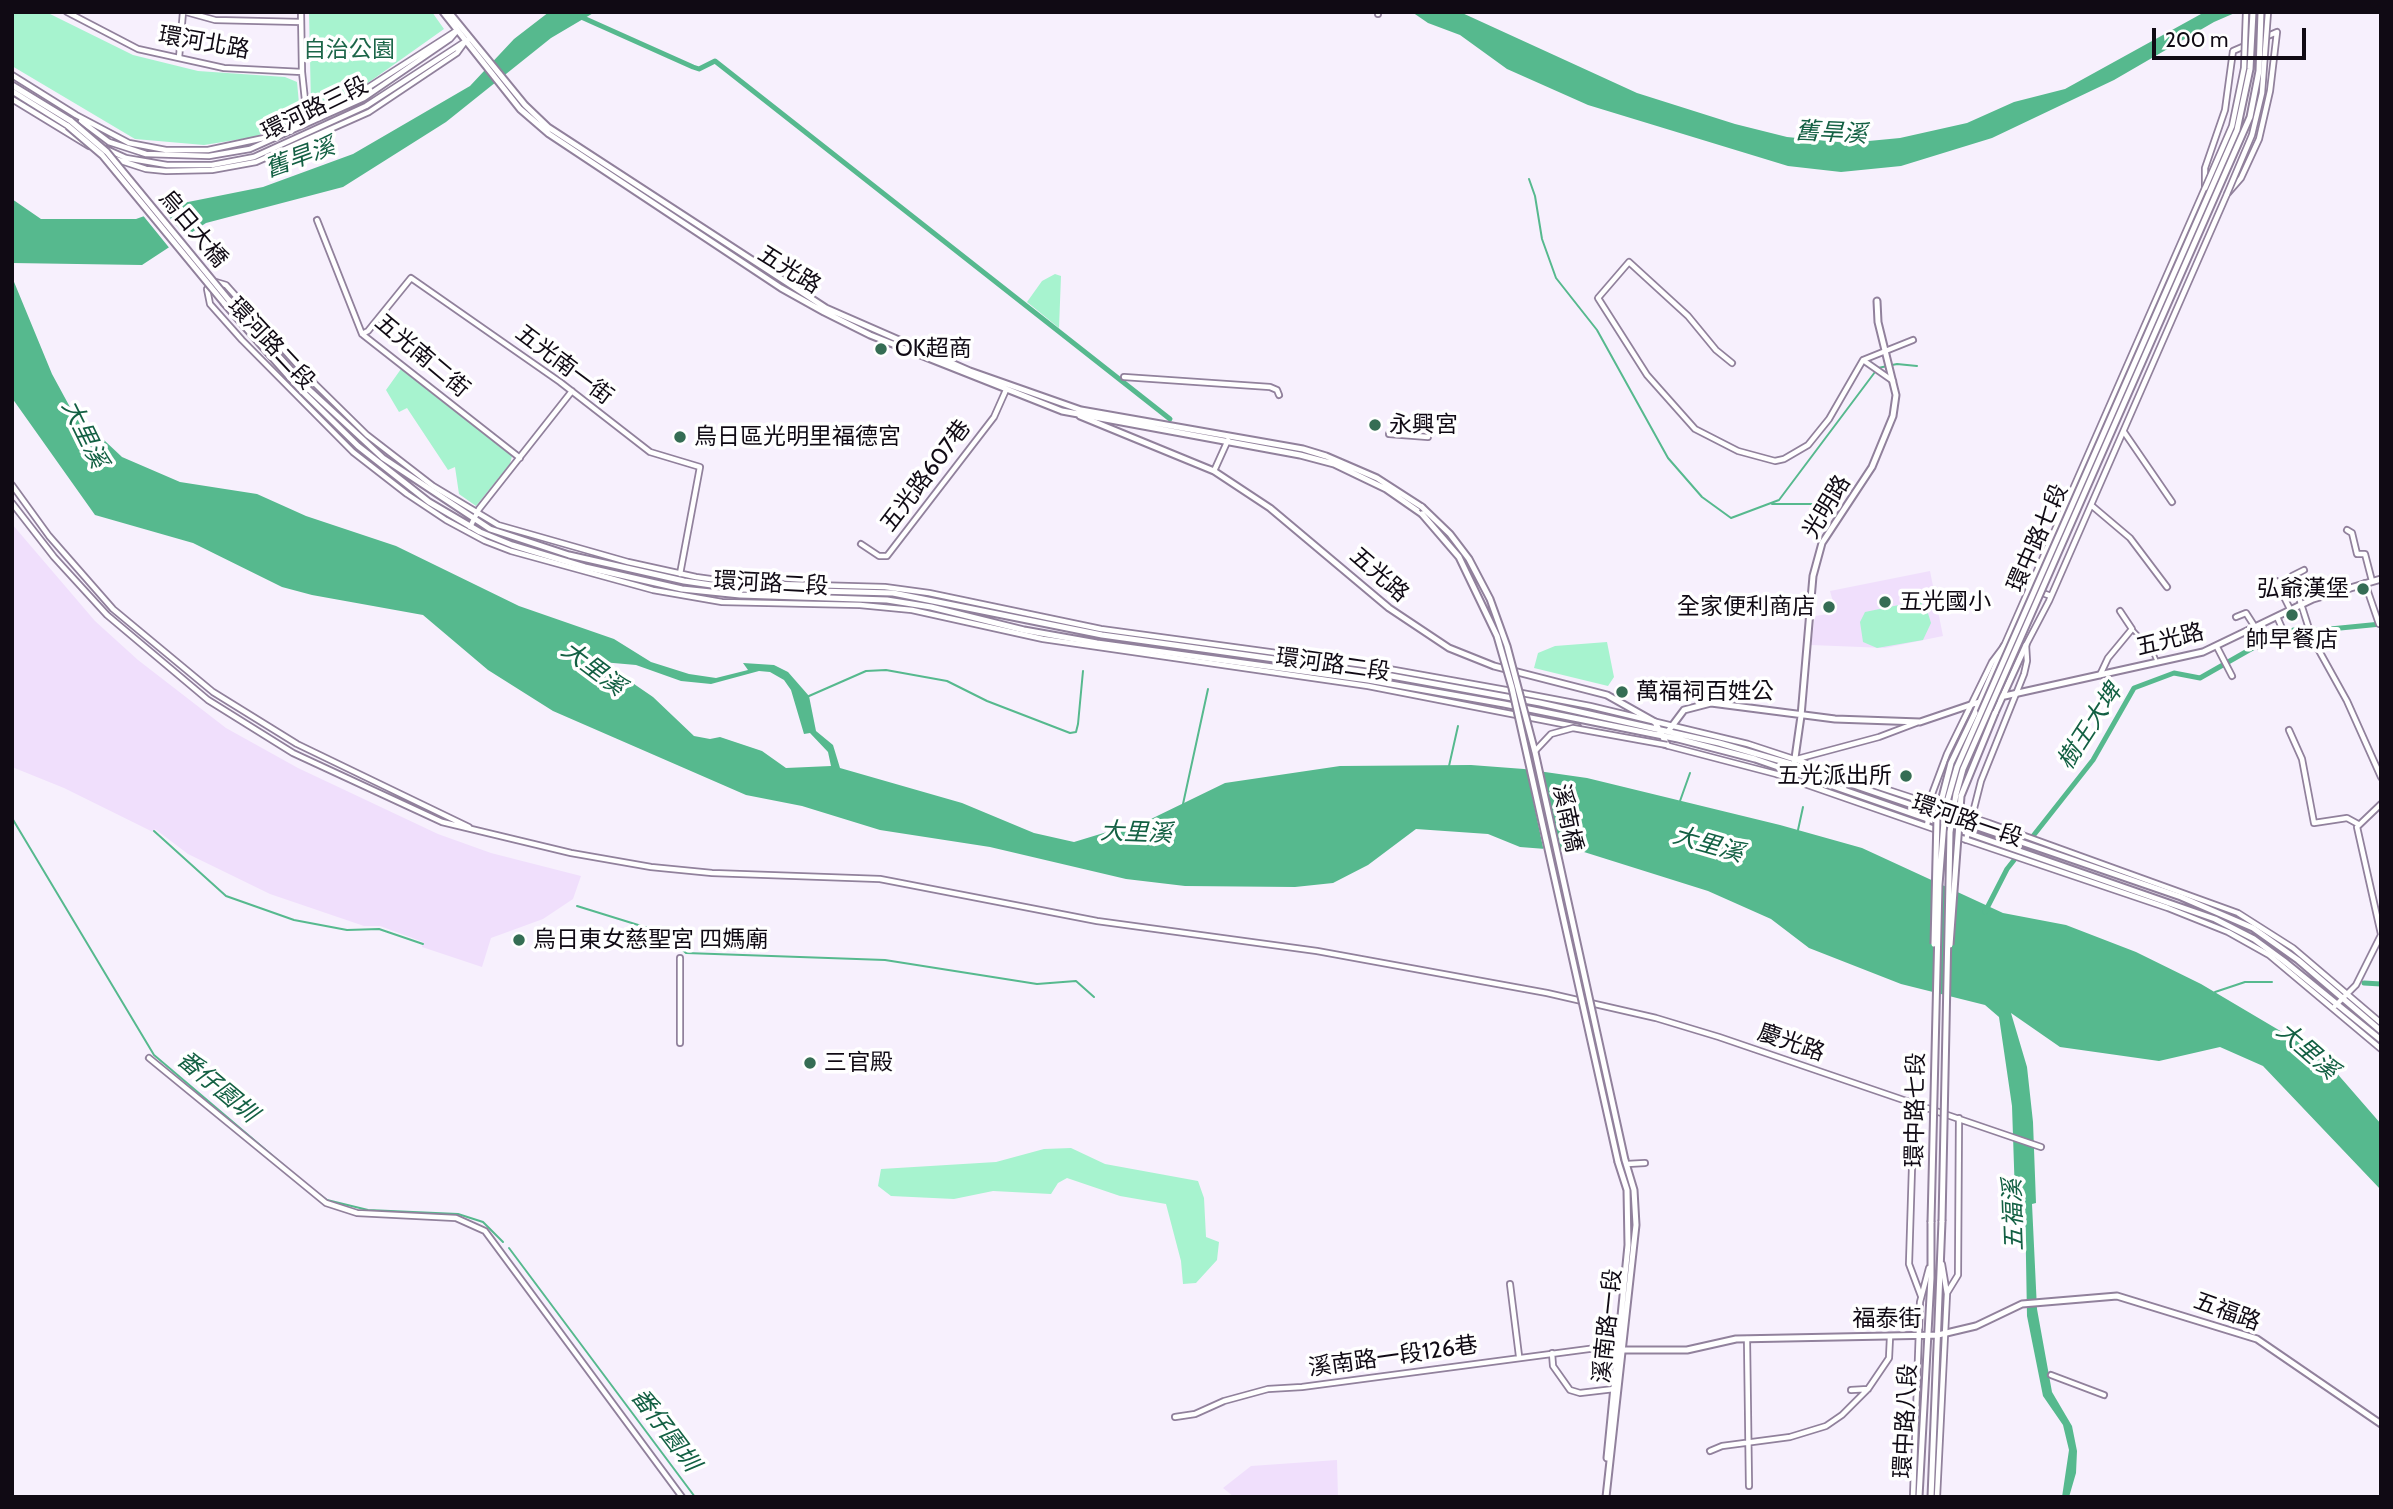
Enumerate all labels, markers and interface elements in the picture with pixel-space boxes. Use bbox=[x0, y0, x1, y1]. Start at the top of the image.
scale bar bbox=[2155, 14, 2309, 58]
street label: 環河北路 bbox=[156, 21, 252, 65]
text: 200 m bbox=[2165, 27, 2228, 52]
park label: 自治公園 bbox=[303, 36, 395, 64]
street label: 環河路三段 bbox=[257, 71, 373, 147]
water label: 舊旱溪 bbox=[1794, 117, 1868, 149]
water label: 舊旱溪 bbox=[261, 132, 339, 184]
street label: 烏日大橋 bbox=[153, 185, 233, 273]
street label: 五光路 bbox=[752, 240, 826, 300]
street label: 環河路二段 bbox=[222, 293, 320, 395]
street label: 五光南二街 bbox=[369, 308, 475, 404]
street label: 五光南一街 bbox=[510, 319, 618, 411]
place label: OK超商 bbox=[895, 335, 972, 363]
marker: OK超商 bbox=[873, 341, 889, 357]
water label: 大里溪 bbox=[55, 395, 113, 473]
place label: 永興宮 bbox=[1389, 411, 1458, 439]
street label: 五光路607巷 bbox=[875, 415, 977, 537]
marker: 永興宮 bbox=[1367, 417, 1383, 433]
place label: 烏日區光明里福德宮 bbox=[694, 423, 901, 451]
marker: 烏日區光明里福德宮 bbox=[672, 429, 688, 445]
street label: 光明路 bbox=[1797, 470, 1857, 544]
street label: 環中路七段 bbox=[2002, 480, 2074, 596]
street label: 五光路 bbox=[1344, 542, 1414, 608]
street label: 環河路二段 bbox=[713, 567, 829, 601]
place label: 弘爺漢堡 bbox=[2257, 575, 2349, 603]
marker: 弘爺漢堡 bbox=[2355, 581, 2371, 597]
place label: 五光國小 bbox=[1899, 588, 1991, 616]
place label: 全家便利商店 bbox=[1677, 593, 1815, 621]
marker: 五光國小 bbox=[1877, 594, 1893, 610]
marker: 全家便利商店 bbox=[1821, 599, 1837, 615]
marker: 帥早餐店 bbox=[2284, 607, 2300, 623]
street label: 五光路 bbox=[2133, 618, 2207, 662]
place label: 帥早餐店 bbox=[2246, 626, 2338, 654]
water label: 大里溪 bbox=[556, 636, 630, 702]
street label: 環河路二段 bbox=[1274, 643, 1392, 687]
place label: 萬福祠百姓公 bbox=[1636, 678, 1774, 706]
water label: 樹王大埤 bbox=[2052, 679, 2128, 775]
marker: 萬福祠百姓公 bbox=[1614, 684, 1630, 700]
place label: 五光派出所 bbox=[1777, 762, 1892, 790]
marker: 五光派出所 bbox=[1898, 768, 1914, 784]
street label: 溪南橋 bbox=[1546, 781, 1588, 855]
street label: 環河路一段 bbox=[1908, 789, 2026, 853]
water label: 大里溪 bbox=[1100, 817, 1172, 849]
water label: 大里溪 bbox=[1669, 821, 1747, 869]
place label: 烏日東女慈聖宮 四媽廟 bbox=[533, 926, 768, 954]
marker: 烏日東女慈聖宮 四媽廟 bbox=[511, 932, 527, 948]
water label: 大里溪 bbox=[2270, 1017, 2344, 1085]
street label: 慶光路 bbox=[1754, 1019, 1828, 1067]
water label: 番仔園圳 bbox=[171, 1045, 263, 1129]
place label: 三官殿 bbox=[824, 1049, 893, 1077]
street label: 環中路七段 bbox=[1901, 1052, 1931, 1168]
marker: 三官殿 bbox=[802, 1055, 818, 1071]
water label: 五福溪 bbox=[1998, 1179, 2030, 1251]
street label: 溪南路一段 bbox=[1588, 1267, 1628, 1385]
street label: 五福路 bbox=[2190, 1287, 2264, 1337]
street label: 福泰街 bbox=[1853, 1305, 1921, 1333]
street label: 溪南路一段126巷 bbox=[1307, 1331, 1479, 1383]
street label: 環中路八段 bbox=[1889, 1363, 1923, 1479]
water label: 番仔園圳 bbox=[625, 1383, 705, 1477]

